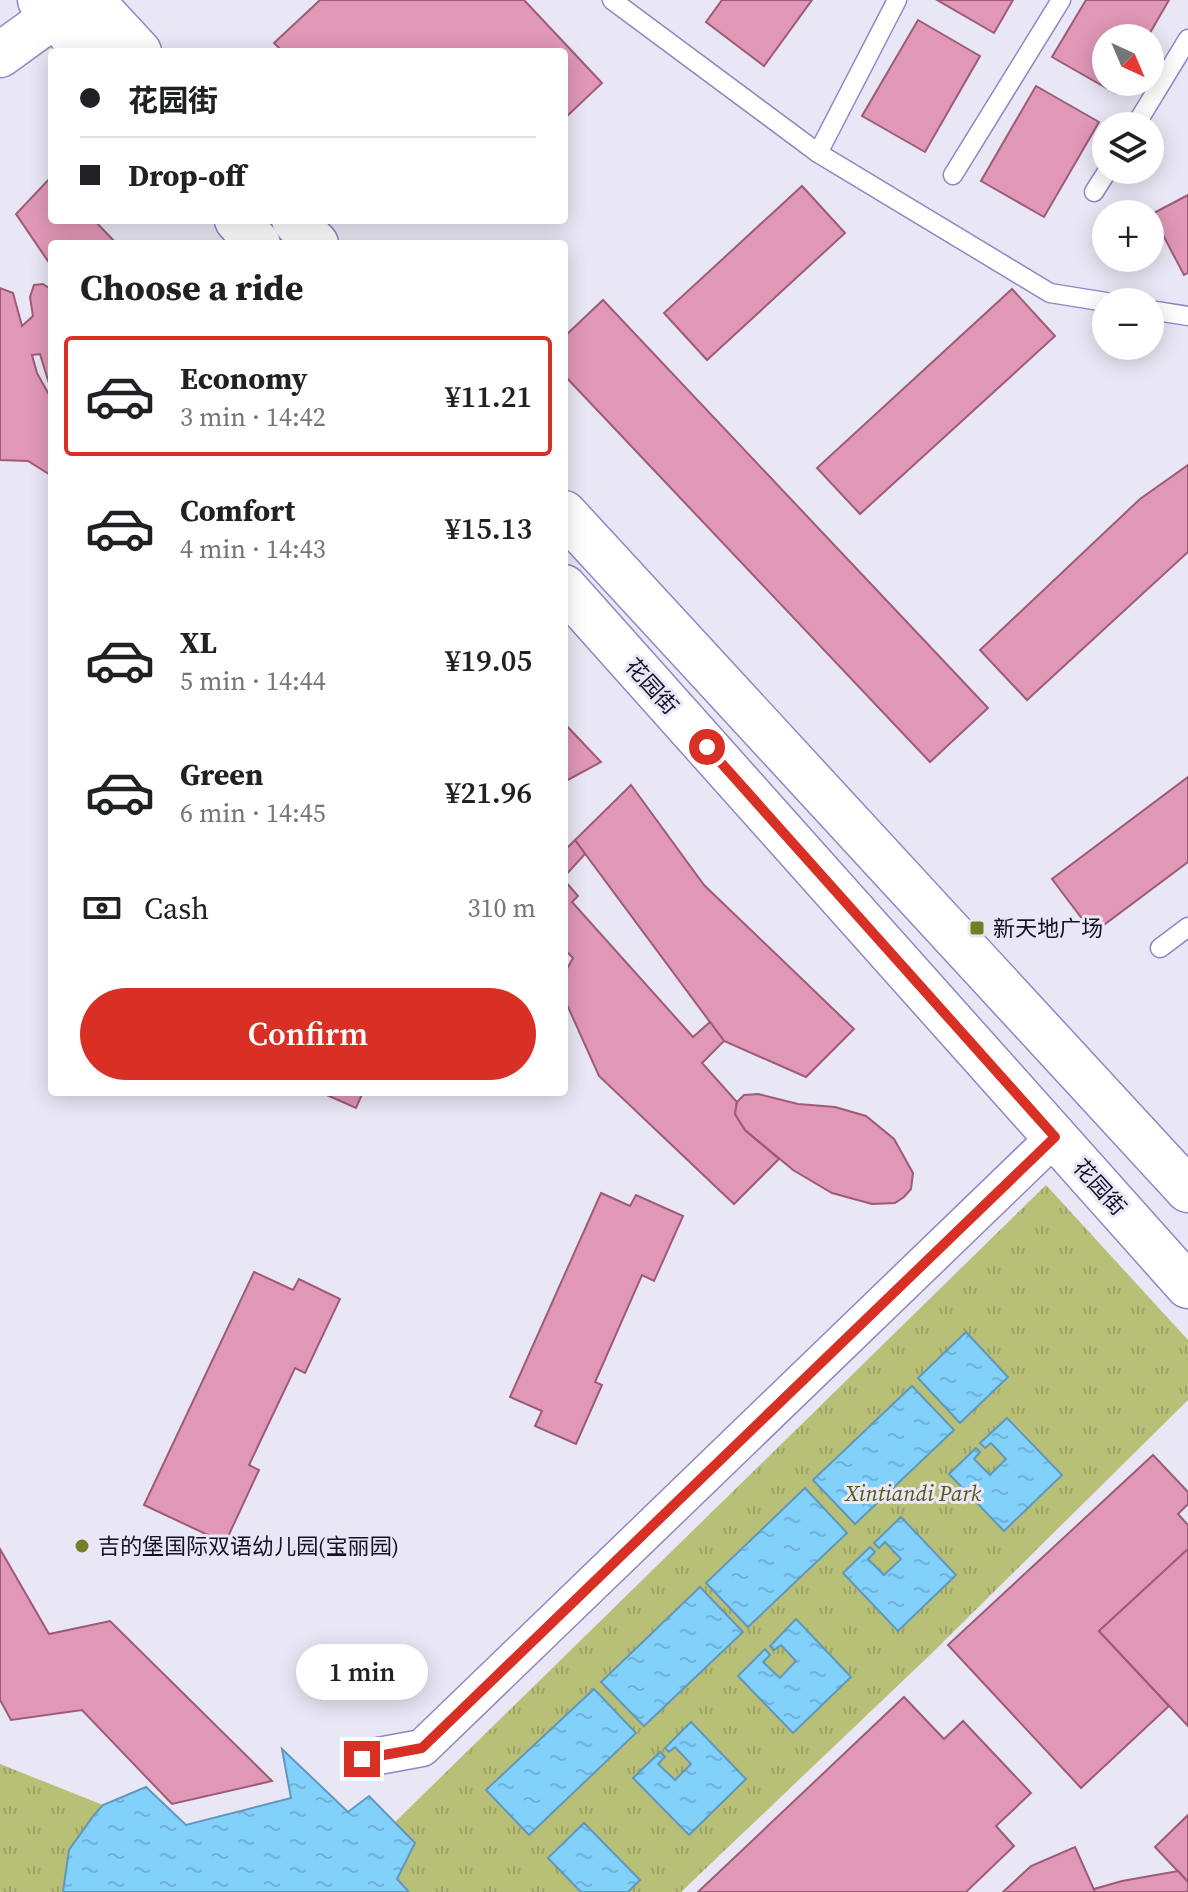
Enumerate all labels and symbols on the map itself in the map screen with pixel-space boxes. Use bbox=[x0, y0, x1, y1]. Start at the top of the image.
north arrow bbox=[1092, 24, 1164, 96]
street label: 花园街 bbox=[619, 651, 685, 721]
route start bbox=[689, 729, 725, 765]
place label: 新天地广场 bbox=[993, 913, 1103, 943]
marker: 新天地广场 bbox=[968, 919, 986, 937]
street label: 花园街 bbox=[1067, 1152, 1133, 1222]
park label: Xintiandi Park bbox=[844, 1478, 982, 1508]
place label: 吉的堡国际双语幼儿园(宝丽园) bbox=[98, 1531, 399, 1561]
marker: 吉的堡国际双语幼儿园(宝丽园) bbox=[73, 1537, 91, 1555]
callout: 1 min bbox=[296, 1643, 428, 1699]
route end bbox=[344, 1741, 380, 1777]

